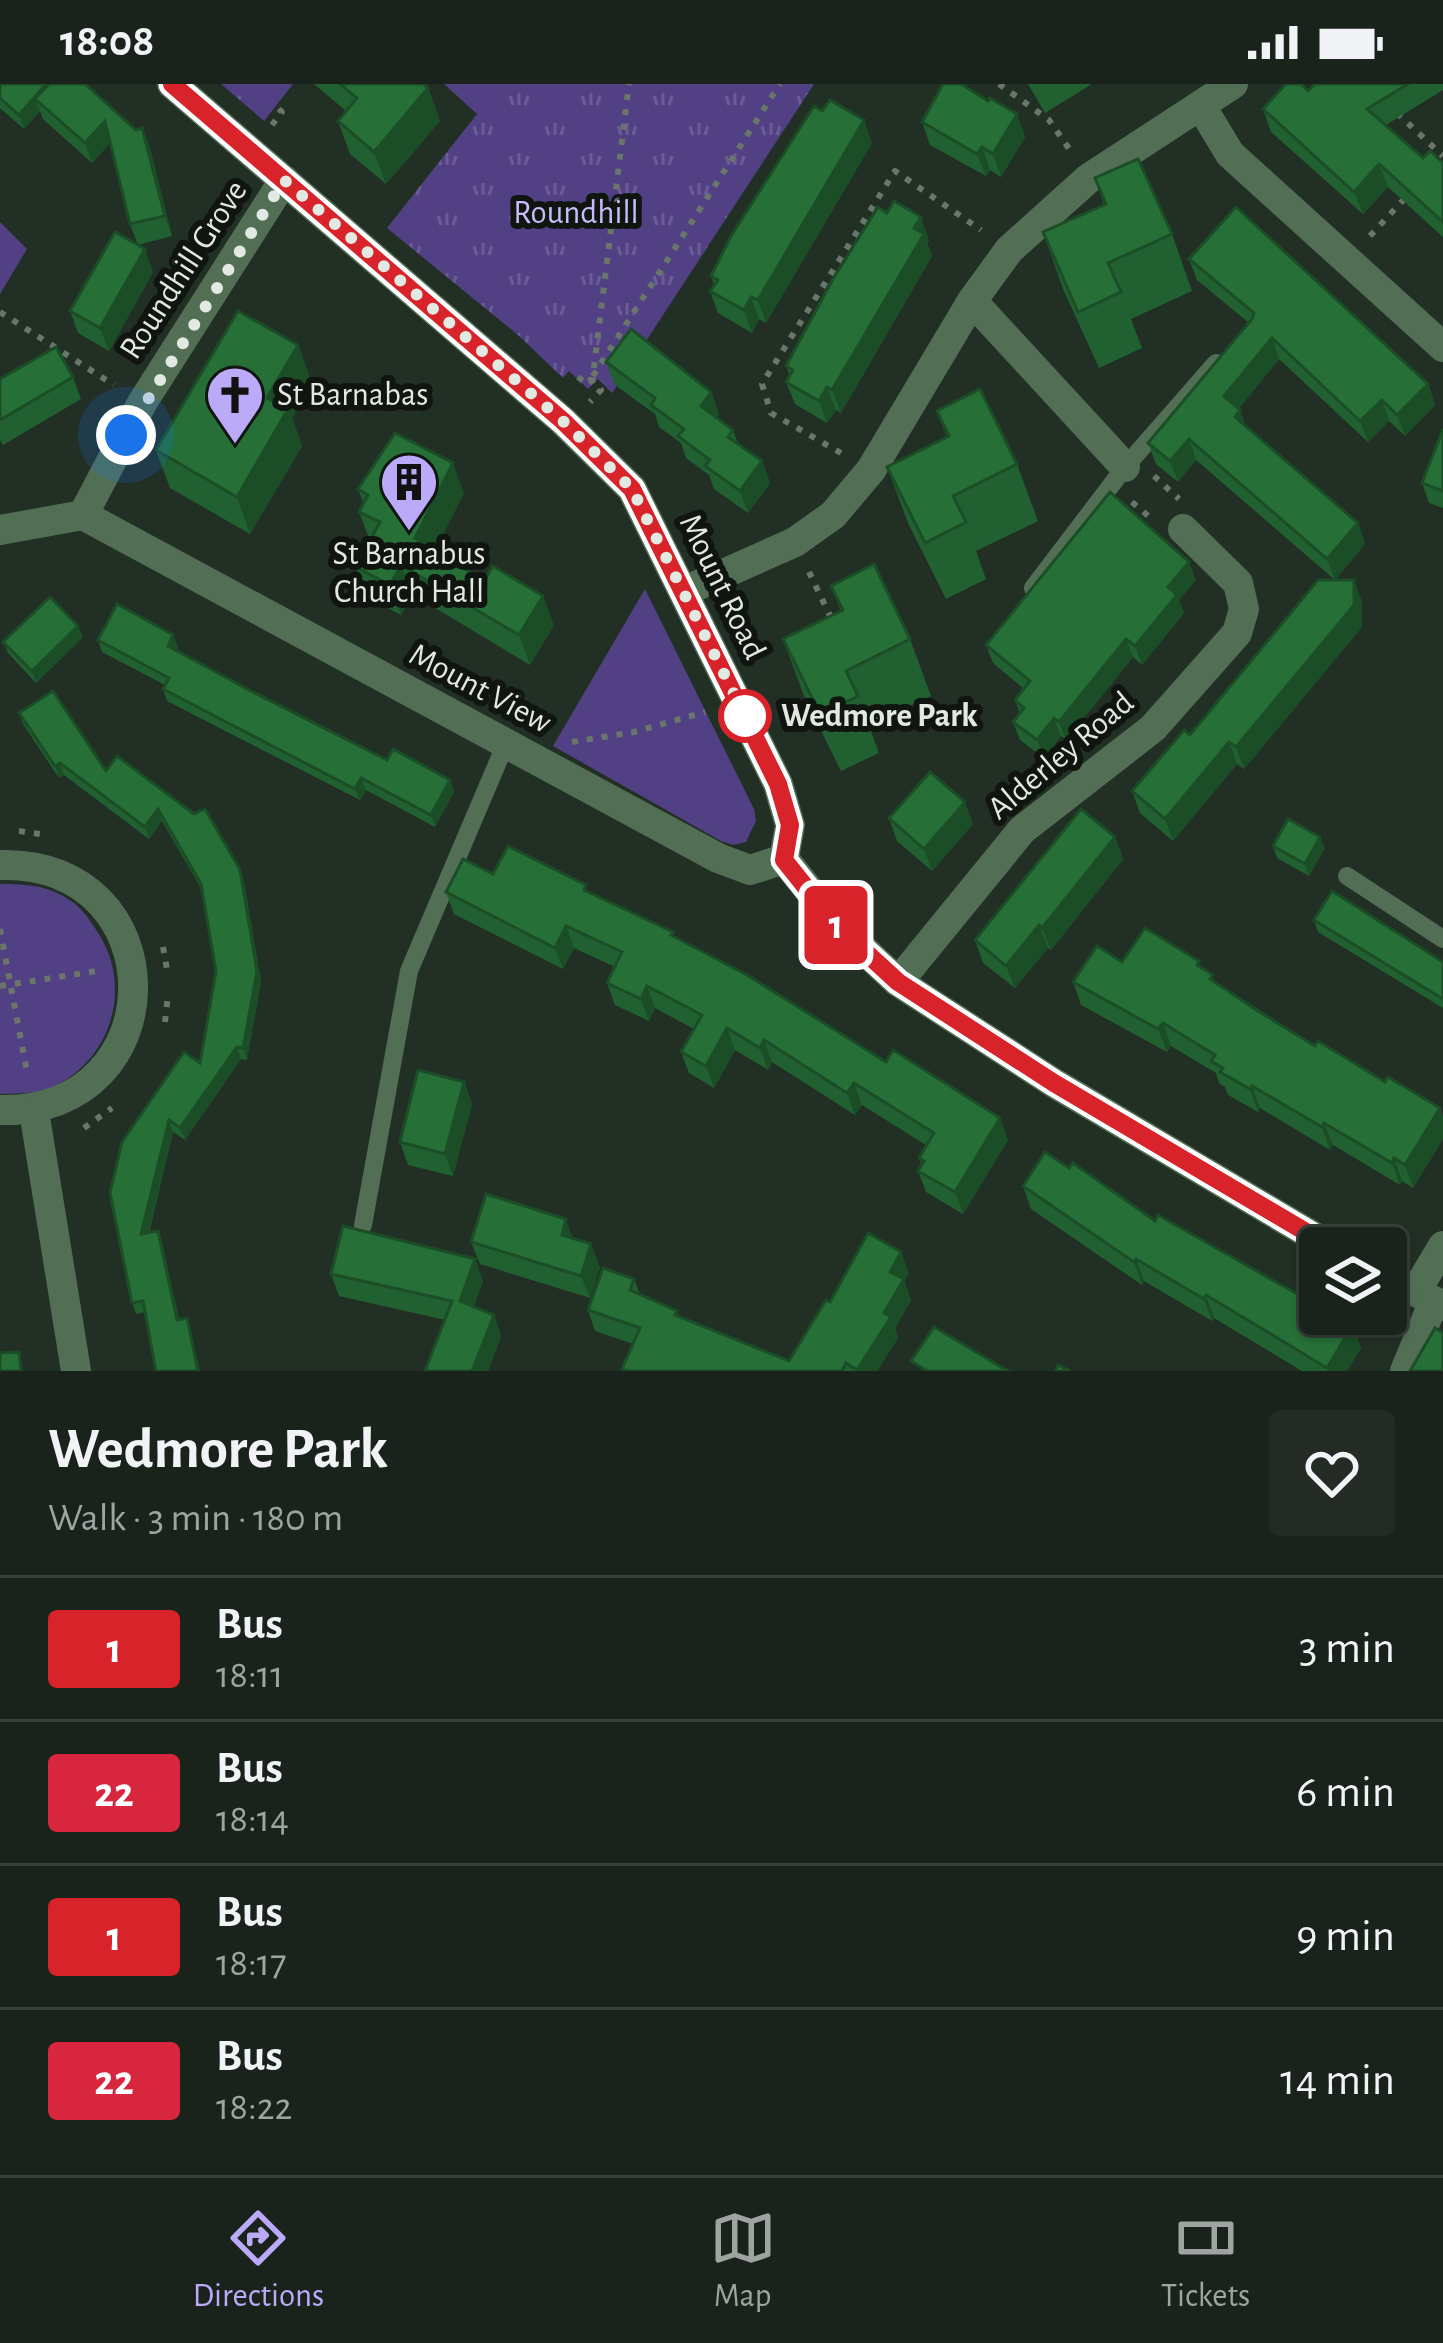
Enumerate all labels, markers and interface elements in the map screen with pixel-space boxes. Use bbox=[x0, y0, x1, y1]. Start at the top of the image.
text: 18:08 bbox=[60, 19, 154, 64]
street label: Roundhill Grove bbox=[114, 175, 254, 365]
park label: Roundhill bbox=[513, 197, 639, 230]
church icon: St Barnabas bbox=[204, 364, 266, 446]
place label: St Barnabas bbox=[277, 379, 429, 412]
your location bbox=[96, 405, 156, 465]
building icon: St Barnabus Church Hall bbox=[378, 451, 440, 533]
street label: Mount Road bbox=[673, 509, 771, 665]
place label: St Barnabus Church Hall bbox=[332, 538, 486, 609]
street label: Mount View bbox=[404, 638, 556, 740]
street label: Alderley Road bbox=[982, 686, 1140, 826]
marker: Wedmore Park bbox=[720, 691, 770, 741]
place label: Wedmore Park bbox=[781, 700, 978, 733]
line badge: 1 bbox=[797, 886, 875, 964]
text: 1 bbox=[828, 904, 844, 946]
map controls bbox=[1299, 1227, 1407, 1335]
button: layers bbox=[1299, 1227, 1407, 1335]
button: heart bbox=[1269, 1410, 1395, 1536]
text: Wedmore Park bbox=[48, 1421, 388, 1478]
text: Walk · 3 min · 180 m bbox=[48, 1499, 343, 1538]
text: Bus bbox=[216, 1602, 283, 1647]
text: 3 min bbox=[1299, 1626, 1395, 1671]
text: 1 bbox=[106, 1628, 122, 1670]
text: 18:11 bbox=[216, 1656, 284, 1695]
text: Bus bbox=[216, 1746, 283, 1791]
text: 6 min bbox=[1296, 1770, 1395, 1815]
text: 22 bbox=[94, 1772, 134, 1814]
text: 18:14 bbox=[216, 1800, 289, 1839]
text: Bus bbox=[216, 1890, 283, 1935]
text: 9 min bbox=[1296, 1914, 1395, 1959]
text: 1 bbox=[106, 1916, 122, 1958]
text: 18:17 bbox=[216, 1944, 287, 1983]
text: Bus bbox=[216, 2034, 283, 2079]
text: 14 min bbox=[1280, 2058, 1395, 2103]
text: 22 bbox=[94, 2060, 134, 2102]
text: 18:22 bbox=[216, 2088, 292, 2127]
tab: Directions bbox=[193, 2205, 324, 2317]
tab: Map bbox=[710, 2205, 776, 2317]
tab: Tickets bbox=[1161, 2205, 1250, 2317]

